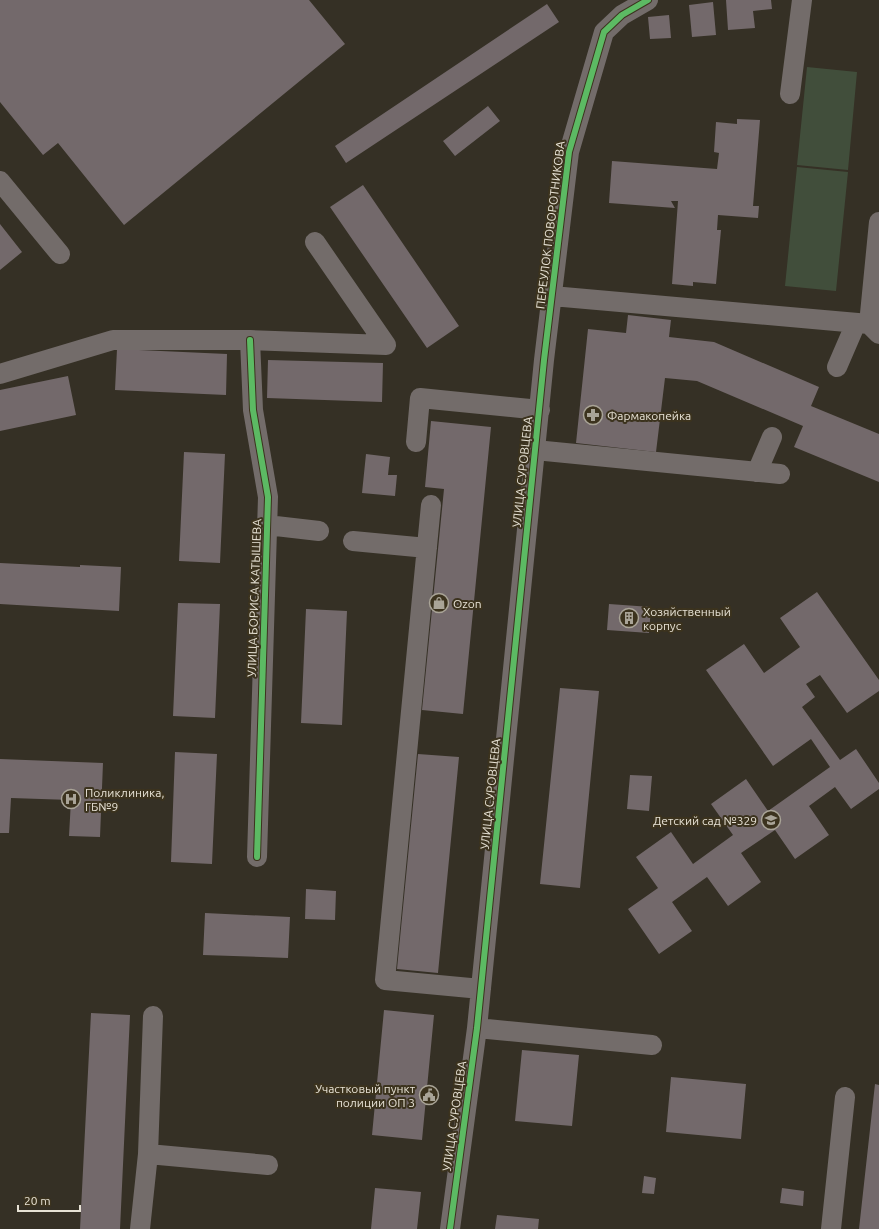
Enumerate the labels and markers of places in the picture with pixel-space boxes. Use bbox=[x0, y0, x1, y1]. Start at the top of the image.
pharmacy icon: Фармакопейка bbox=[582, 404, 604, 426]
place label: Фармакопейка bbox=[607, 409, 691, 422]
shop icon: Ozon bbox=[428, 592, 450, 614]
place label: Ozon bbox=[453, 597, 482, 610]
place label: Хозяйственный корпус bbox=[643, 605, 731, 632]
building icon: Хозяйственный корпус bbox=[618, 607, 640, 629]
place label: Поликлиника, ГБ№9 bbox=[85, 786, 164, 813]
hospital icon: Поликлиника, ГБ№9 bbox=[60, 788, 82, 810]
school or university icon: Детский сад №329 bbox=[760, 809, 782, 831]
place label: Детский сад №329 bbox=[653, 814, 757, 827]
place label: Участковый пункт полиции ОП 3 bbox=[315, 1082, 416, 1109]
public building icon: Участковый пункт полиции ОП 3 bbox=[418, 1084, 440, 1106]

